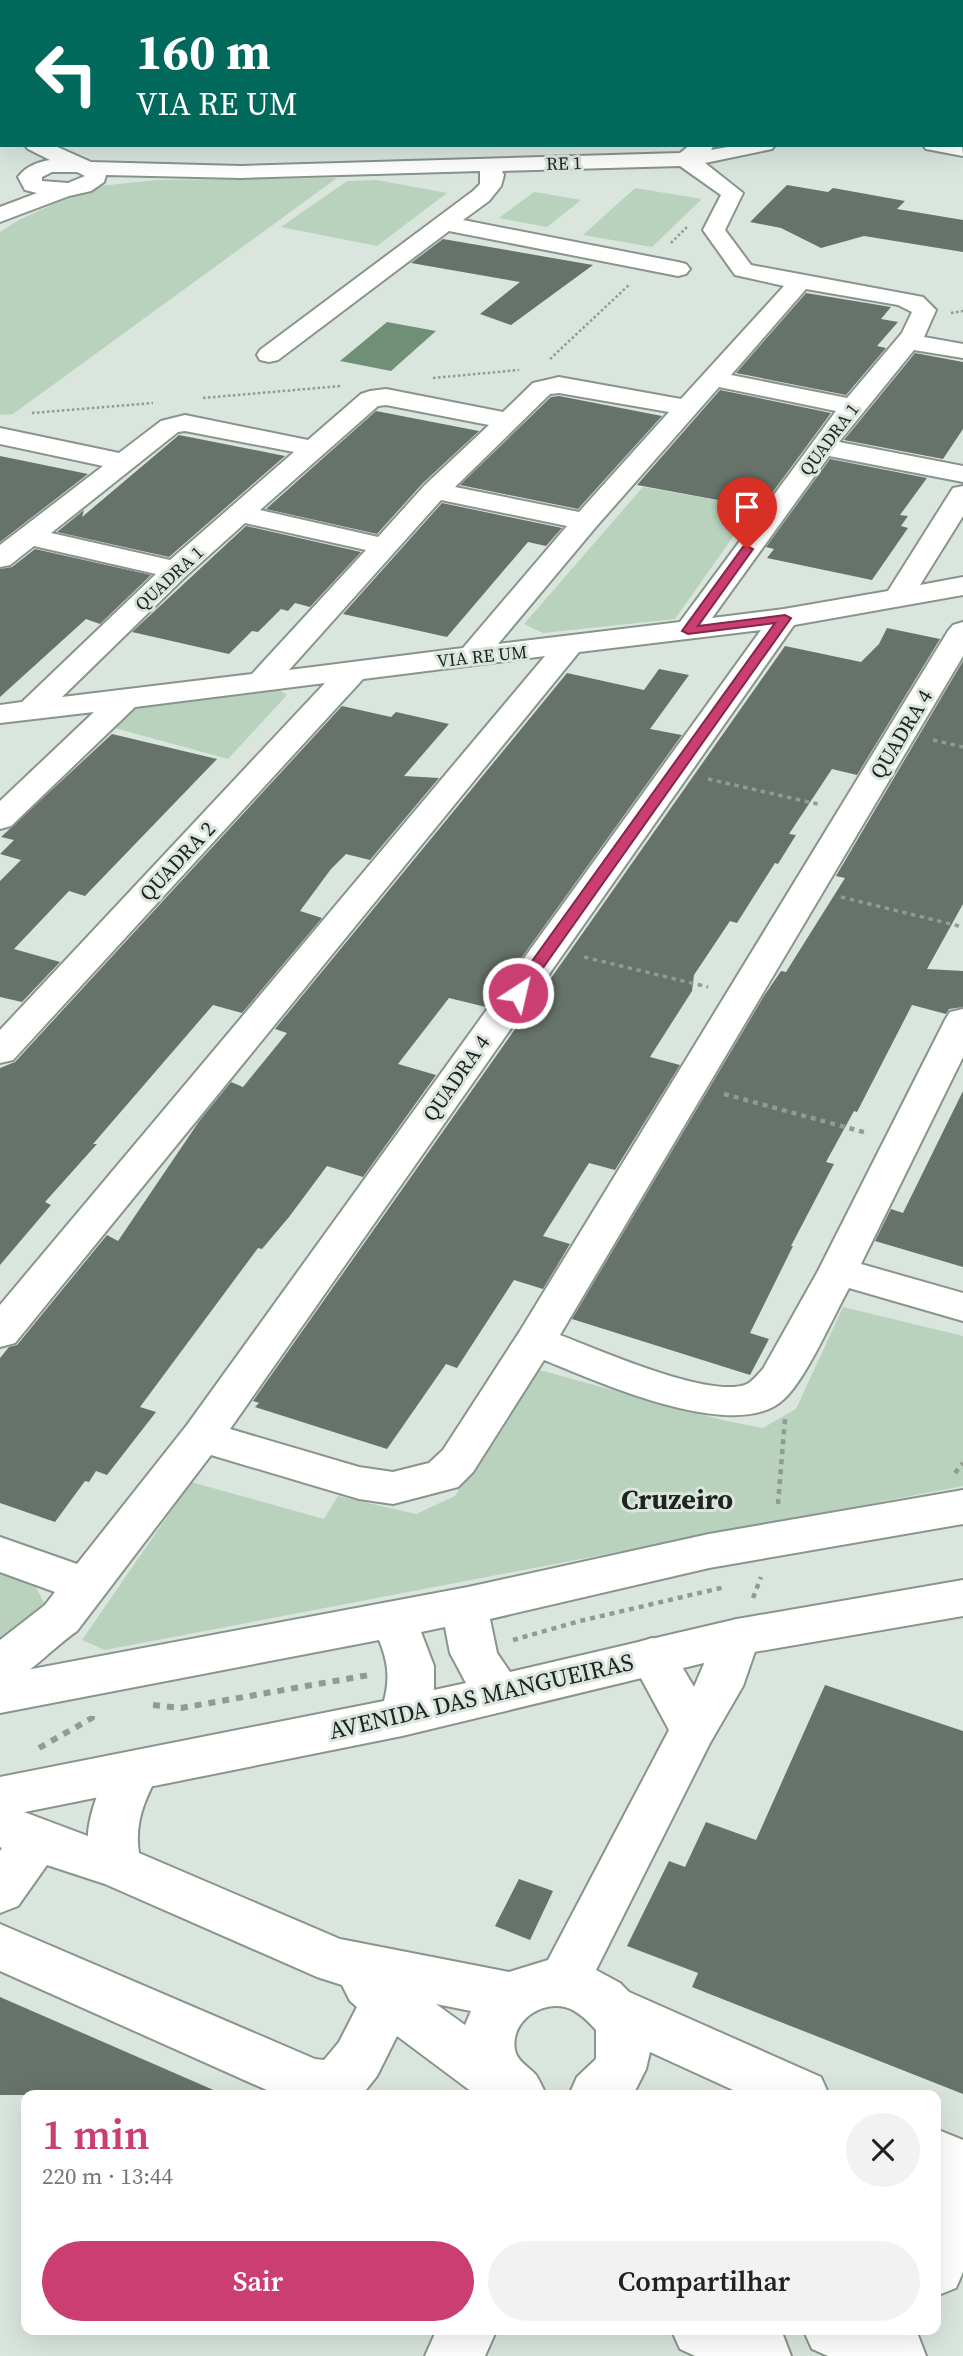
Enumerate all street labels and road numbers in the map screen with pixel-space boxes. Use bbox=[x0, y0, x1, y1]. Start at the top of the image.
street label: RE 1 bbox=[546, 150, 582, 176]
street label: QUADRA 1 bbox=[793, 398, 865, 480]
street label: QUADRA 1 bbox=[129, 540, 209, 616]
street label: VIA RE UM bbox=[436, 639, 528, 673]
street label: QUADRA 4 bbox=[863, 684, 939, 784]
street label: QUADRA 2 bbox=[133, 815, 221, 907]
street label: QUADRA 4 bbox=[416, 1029, 497, 1127]
street label: AVENIDA DAS MANGUEIRAS bbox=[326, 1645, 636, 1747]

